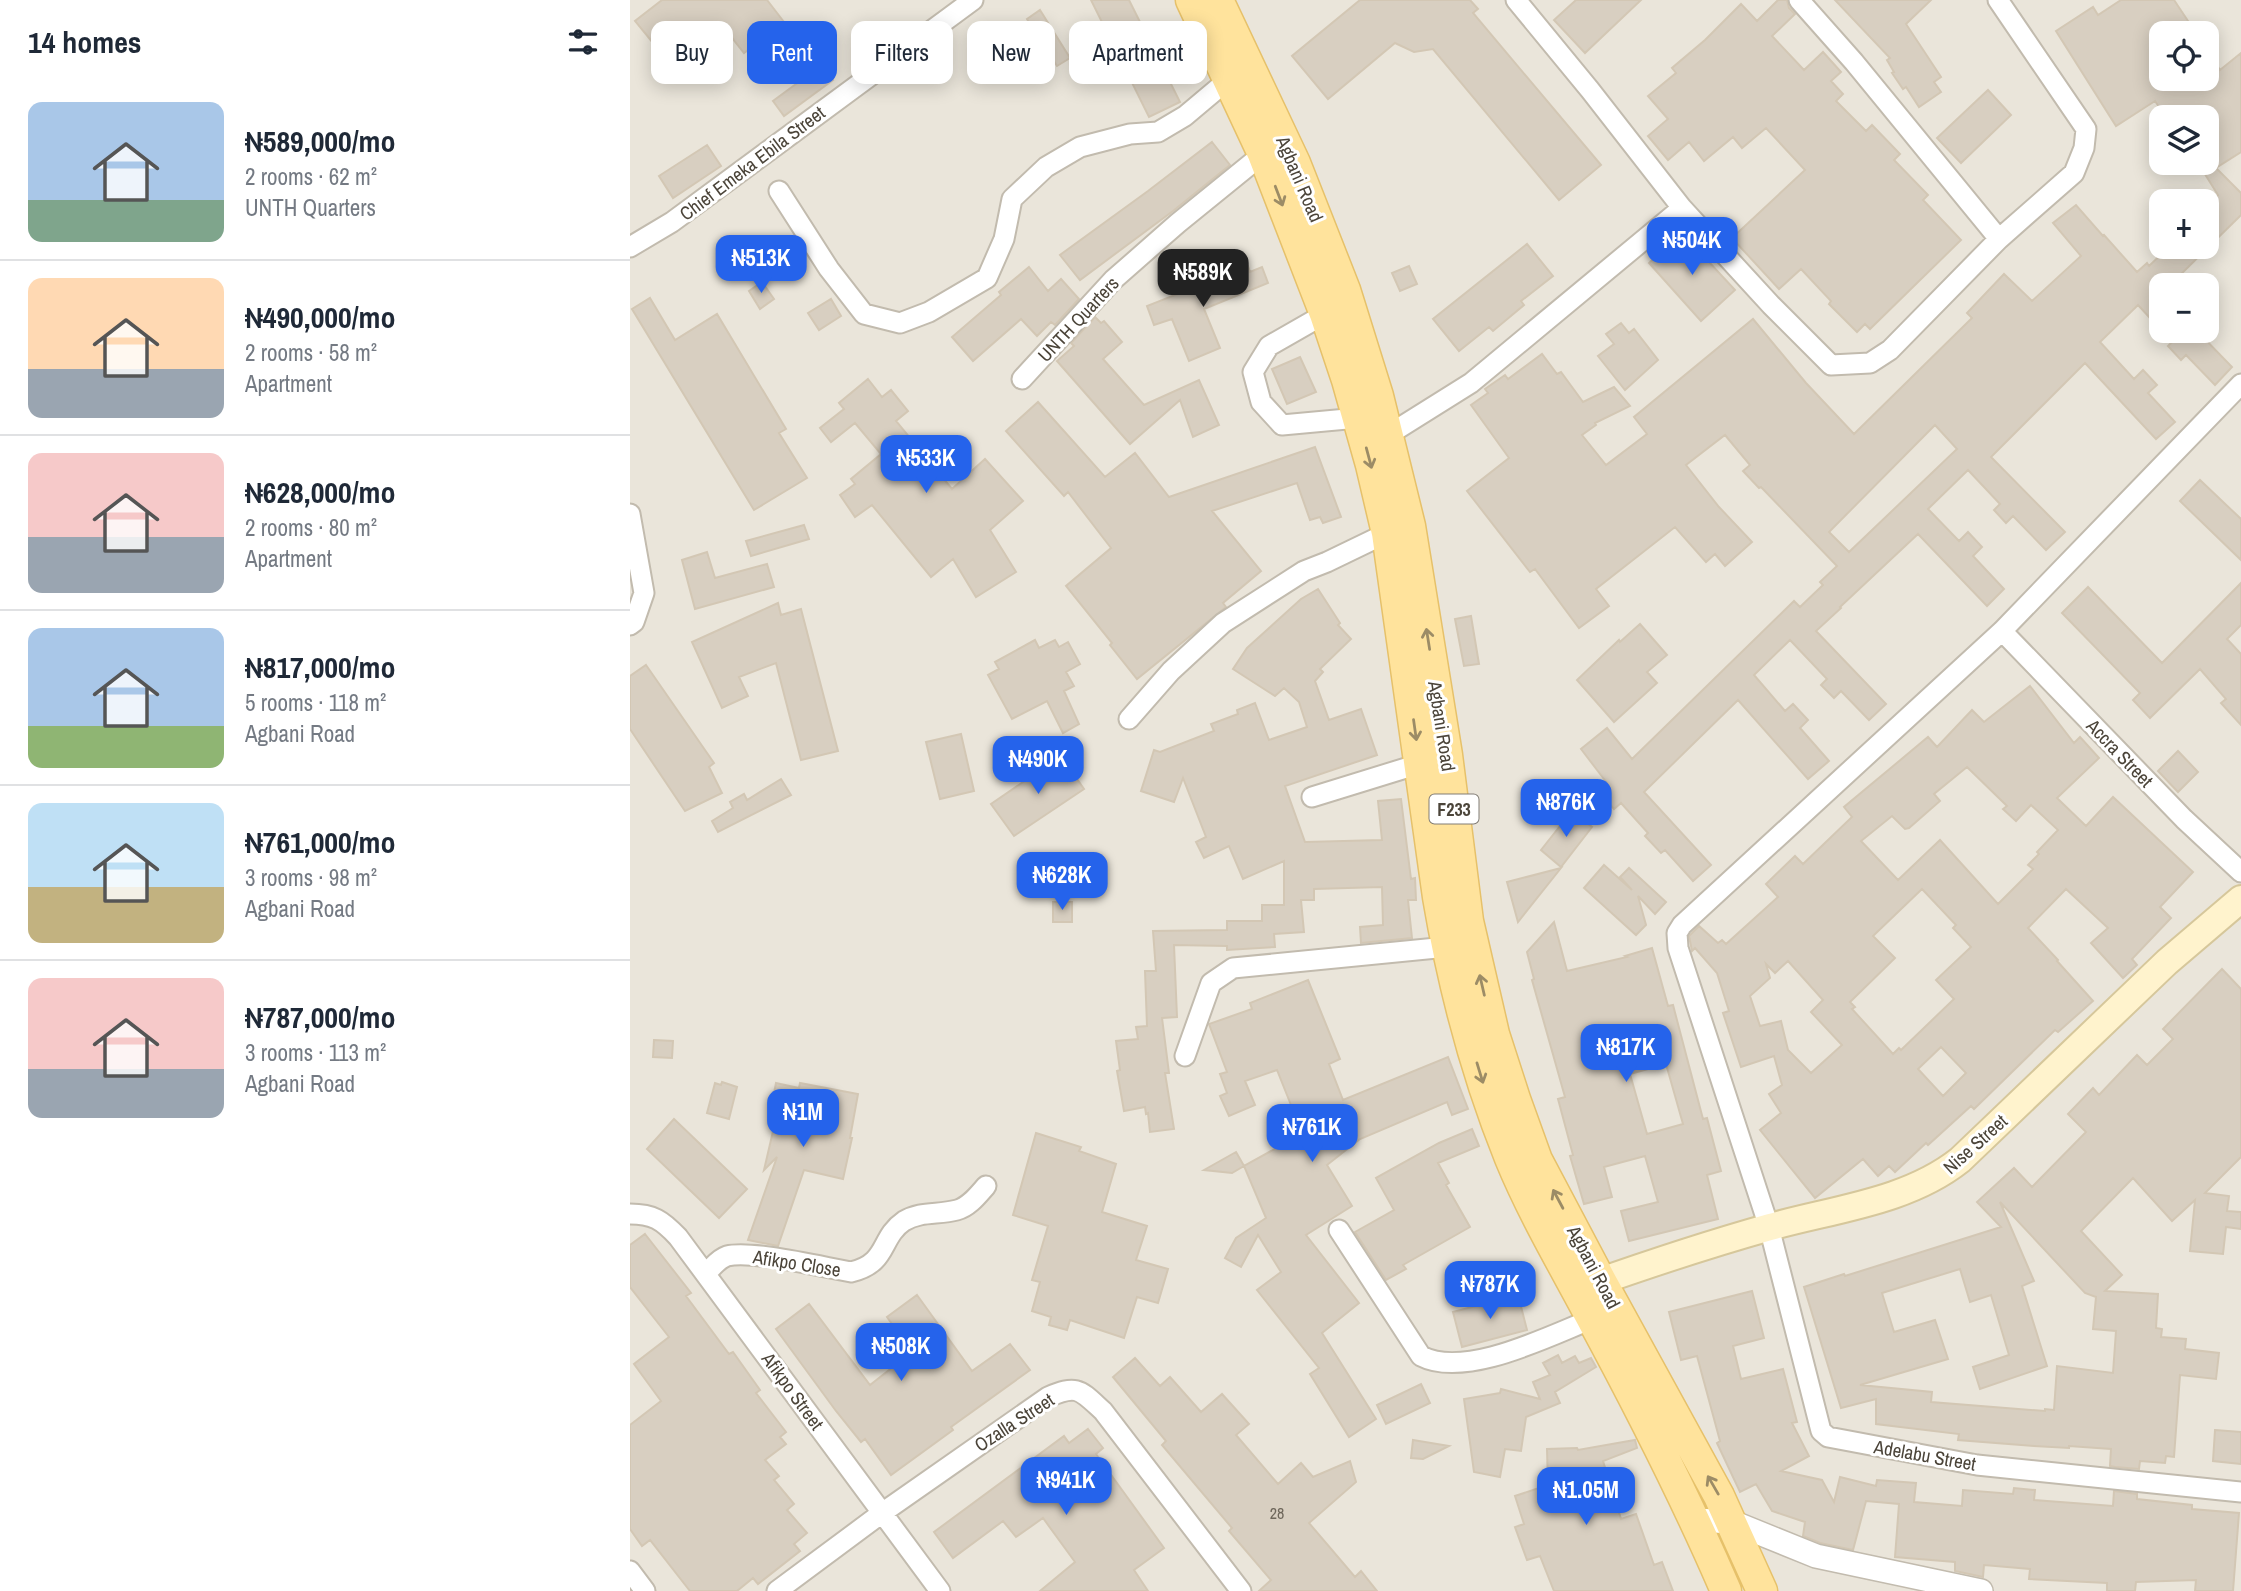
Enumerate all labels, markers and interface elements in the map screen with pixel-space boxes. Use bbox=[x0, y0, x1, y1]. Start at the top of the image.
chip: Buy bbox=[651, 21, 733, 84]
chip: Rent bbox=[747, 21, 837, 84]
chip: Filters bbox=[851, 21, 953, 84]
chip: New bbox=[967, 21, 1055, 84]
chip: Apartment bbox=[1069, 21, 1207, 84]
map controls bbox=[2149, 21, 2219, 343]
button: locate bbox=[2149, 21, 2219, 91]
text: 14 homes bbox=[28, 22, 142, 62]
icon: filters bbox=[564, 23, 602, 61]
street label: Chief Emeka Ebila Street bbox=[674, 99, 831, 226]
button: layers bbox=[2149, 105, 2219, 175]
text: ₦589,000/mo bbox=[245, 121, 395, 161]
icon: home bbox=[84, 130, 168, 214]
street label: Agbani Road bbox=[1270, 131, 1330, 226]
text: 2 rooms · 62 m² bbox=[245, 161, 377, 192]
one-way arrow bbox=[1274, 185, 1287, 207]
button: + bbox=[2149, 189, 2219, 259]
text: UNTH Quarters bbox=[245, 192, 376, 223]
pin: ₦504K bbox=[1643, 218, 1741, 277]
text: ₦504K bbox=[1663, 224, 1721, 255]
pin: ₦513K bbox=[712, 236, 810, 295]
text: ₦513K bbox=[732, 242, 790, 273]
pin: ₦589K bbox=[1154, 250, 1252, 309]
text: ₦589K bbox=[1174, 256, 1232, 287]
street label: UNTH Quarters bbox=[1032, 270, 1125, 367]
button: − bbox=[2149, 273, 2219, 343]
text: ₦490,000/mo bbox=[245, 297, 395, 337]
icon: home bbox=[84, 306, 168, 390]
text: 2 rooms · 58 m² bbox=[245, 337, 377, 368]
text: Apartment bbox=[245, 368, 332, 399]
pin: ₦533K bbox=[877, 435, 975, 495]
text: ₦533K bbox=[897, 442, 955, 473]
one-way arrow bbox=[1363, 446, 1376, 468]
text: ₦628,000/mo bbox=[245, 472, 395, 512]
icon: home bbox=[84, 481, 168, 565]
text: 2 rooms · 80 m² bbox=[245, 512, 377, 543]
text: Apartment bbox=[245, 543, 332, 574]
one-way arrow bbox=[1421, 628, 1434, 651]
text: ₦817,000/mo bbox=[245, 647, 395, 687]
icon: home bbox=[84, 656, 168, 740]
street label: Agbani Road bbox=[1422, 678, 1462, 773]
text: 5 rooms · 118 m² bbox=[245, 687, 386, 718]
street label: Accra Street bbox=[2080, 712, 2160, 793]
text: Agbani Road bbox=[245, 718, 355, 749]
one-way arrow bbox=[1408, 718, 1421, 741]
pin: ₦490K bbox=[989, 736, 1087, 796]
text: ₦490K bbox=[1009, 743, 1067, 774]
pin: ₦876K bbox=[1517, 780, 1615, 839]
text: ₦876K bbox=[1537, 786, 1595, 817]
road number: F233 bbox=[1430, 794, 1478, 824]
text: ₦761,000/mo bbox=[245, 822, 395, 862]
icon: home bbox=[84, 831, 168, 915]
pin: ₦628K bbox=[1013, 852, 1111, 912]
text: ₦628K bbox=[1033, 859, 1091, 890]
text: 3 rooms · 98 m² bbox=[245, 862, 377, 893]
text: Agbani Road bbox=[245, 893, 355, 924]
one-way arrow bbox=[1474, 974, 1488, 997]
text: ₦787,000/mo bbox=[245, 997, 395, 1037]
icon: home bbox=[84, 1006, 168, 1090]
pin: ₦817K bbox=[1577, 1024, 1675, 1084]
text: ₦817K bbox=[1597, 1031, 1655, 1062]
text: 3 rooms · 113 m² bbox=[245, 1037, 386, 1068]
one-way arrow bbox=[1474, 1062, 1487, 1084]
text: Agbani Road bbox=[245, 1068, 355, 1099]
pin: ₦1M bbox=[769, 1090, 837, 1149]
text: ₦1M bbox=[783, 1096, 823, 1127]
pin: ₦761K bbox=[1263, 1104, 1361, 1164]
street label: Nise Street bbox=[1937, 1108, 2013, 1180]
text: ₦761K bbox=[1283, 1111, 1341, 1142]
one-way arrow bbox=[1550, 1189, 1564, 1209]
street label: Agbani Road bbox=[1561, 1220, 1627, 1313]
street label: Afikpo Close bbox=[750, 1243, 843, 1283]
pin: ₦787K bbox=[1441, 1262, 1539, 1321]
text: ₦787K bbox=[1461, 1268, 1519, 1299]
pin: ₦508K bbox=[852, 1324, 950, 1383]
text: ₦508K bbox=[872, 1330, 930, 1361]
street label: Afikpo Street bbox=[755, 1346, 830, 1436]
street label: Ozalla Street bbox=[969, 1386, 1059, 1457]
street label: Adelabu Street bbox=[1871, 1433, 1979, 1477]
pin: ₦941K bbox=[1017, 1458, 1115, 1517]
text: ₦941K bbox=[1037, 1464, 1095, 1495]
pin: ₦1.05M bbox=[1529, 1468, 1643, 1527]
text: ₦1.05M bbox=[1553, 1474, 1619, 1505]
one-way arrow bbox=[1706, 1475, 1720, 1495]
house number: 28 bbox=[1270, 1502, 1284, 1524]

